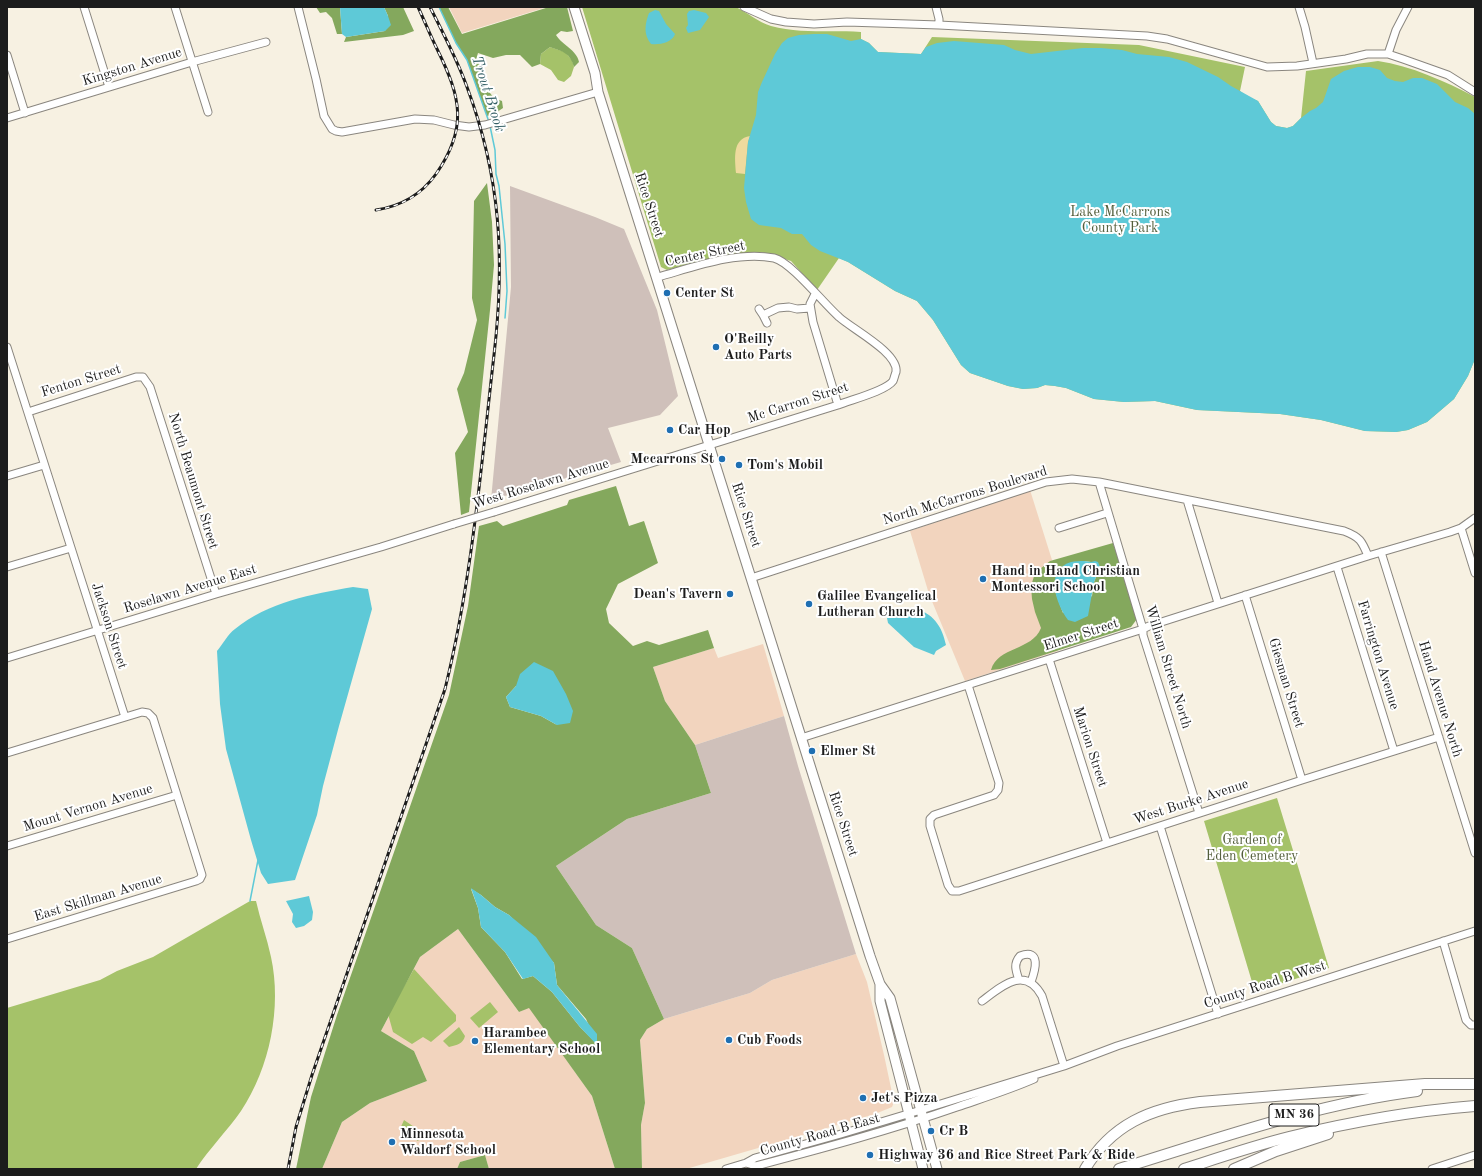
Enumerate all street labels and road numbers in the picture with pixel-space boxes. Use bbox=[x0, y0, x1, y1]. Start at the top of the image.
street label: Kingston Avenue bbox=[80, 44, 184, 90]
street label: Rice Street bbox=[631, 170, 667, 240]
street label: Center Street bbox=[663, 237, 747, 271]
street label: Fenton Street bbox=[39, 361, 123, 401]
street label: Mc Carron Street bbox=[745, 379, 851, 427]
street label: North Beaumont Street bbox=[164, 411, 222, 551]
street label: West Roselawn Avenue bbox=[471, 455, 611, 513]
street label: North McCarrons Boulevard bbox=[881, 463, 1049, 529]
street label: Rice Street bbox=[728, 480, 764, 550]
street label: Roselawn Avenue East bbox=[121, 561, 259, 617]
street label: Jackson Street bbox=[87, 581, 131, 671]
street label: Farrington Avenue bbox=[1353, 598, 1403, 712]
street label: William Street North bbox=[1141, 603, 1195, 731]
street label: Elmer Street bbox=[1041, 615, 1121, 655]
street label: Giesman Street bbox=[1264, 636, 1308, 730]
street label: Hand Avenue North bbox=[1414, 639, 1466, 759]
street label: Marion Street bbox=[1069, 705, 1111, 789]
street label: West Burke Avenue bbox=[1131, 775, 1251, 829]
street label: Mount Vernon Avenue bbox=[21, 780, 155, 836]
street label: Rice Street bbox=[825, 789, 861, 859]
street label: East Skillman Avenue bbox=[32, 871, 164, 925]
street label: County Road B West bbox=[1202, 957, 1328, 1013]
road number: MN 36 bbox=[1269, 1104, 1319, 1126]
street label: County Road B East bbox=[758, 1110, 882, 1160]

